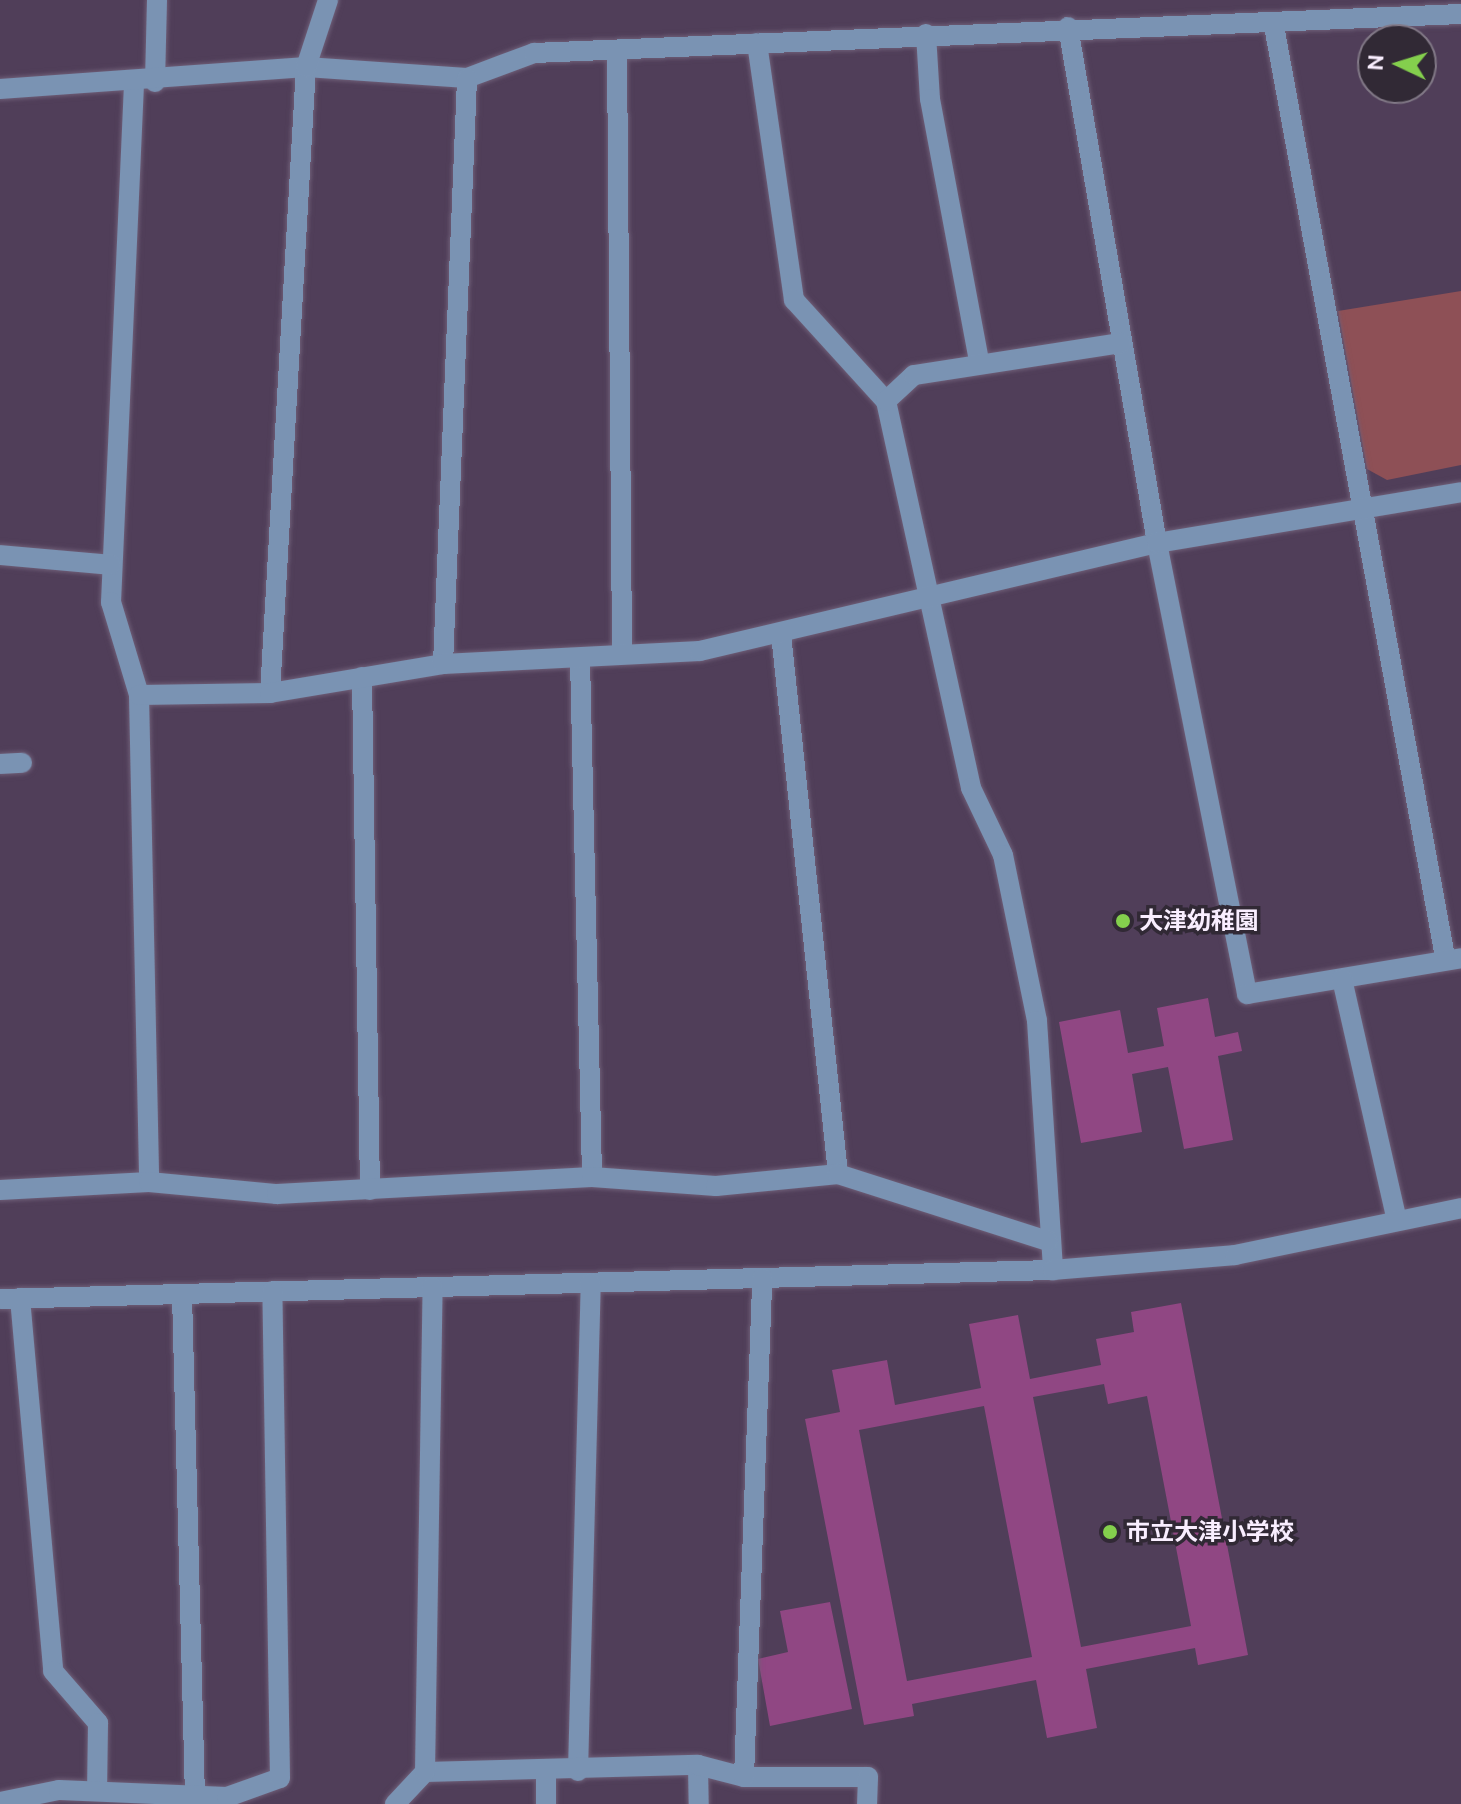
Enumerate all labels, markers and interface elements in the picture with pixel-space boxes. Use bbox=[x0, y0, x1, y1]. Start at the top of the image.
north arrow bbox=[1357, 24, 1437, 104]
text: N bbox=[1362, 53, 1388, 72]
place label: 大津幼稚園 bbox=[1139, 907, 1259, 935]
marker: 大津幼稚園 bbox=[1114, 912, 1132, 930]
place label: 市立大津小学校 bbox=[1126, 1518, 1294, 1546]
marker: 市立大津小学校 bbox=[1101, 1523, 1119, 1541]

